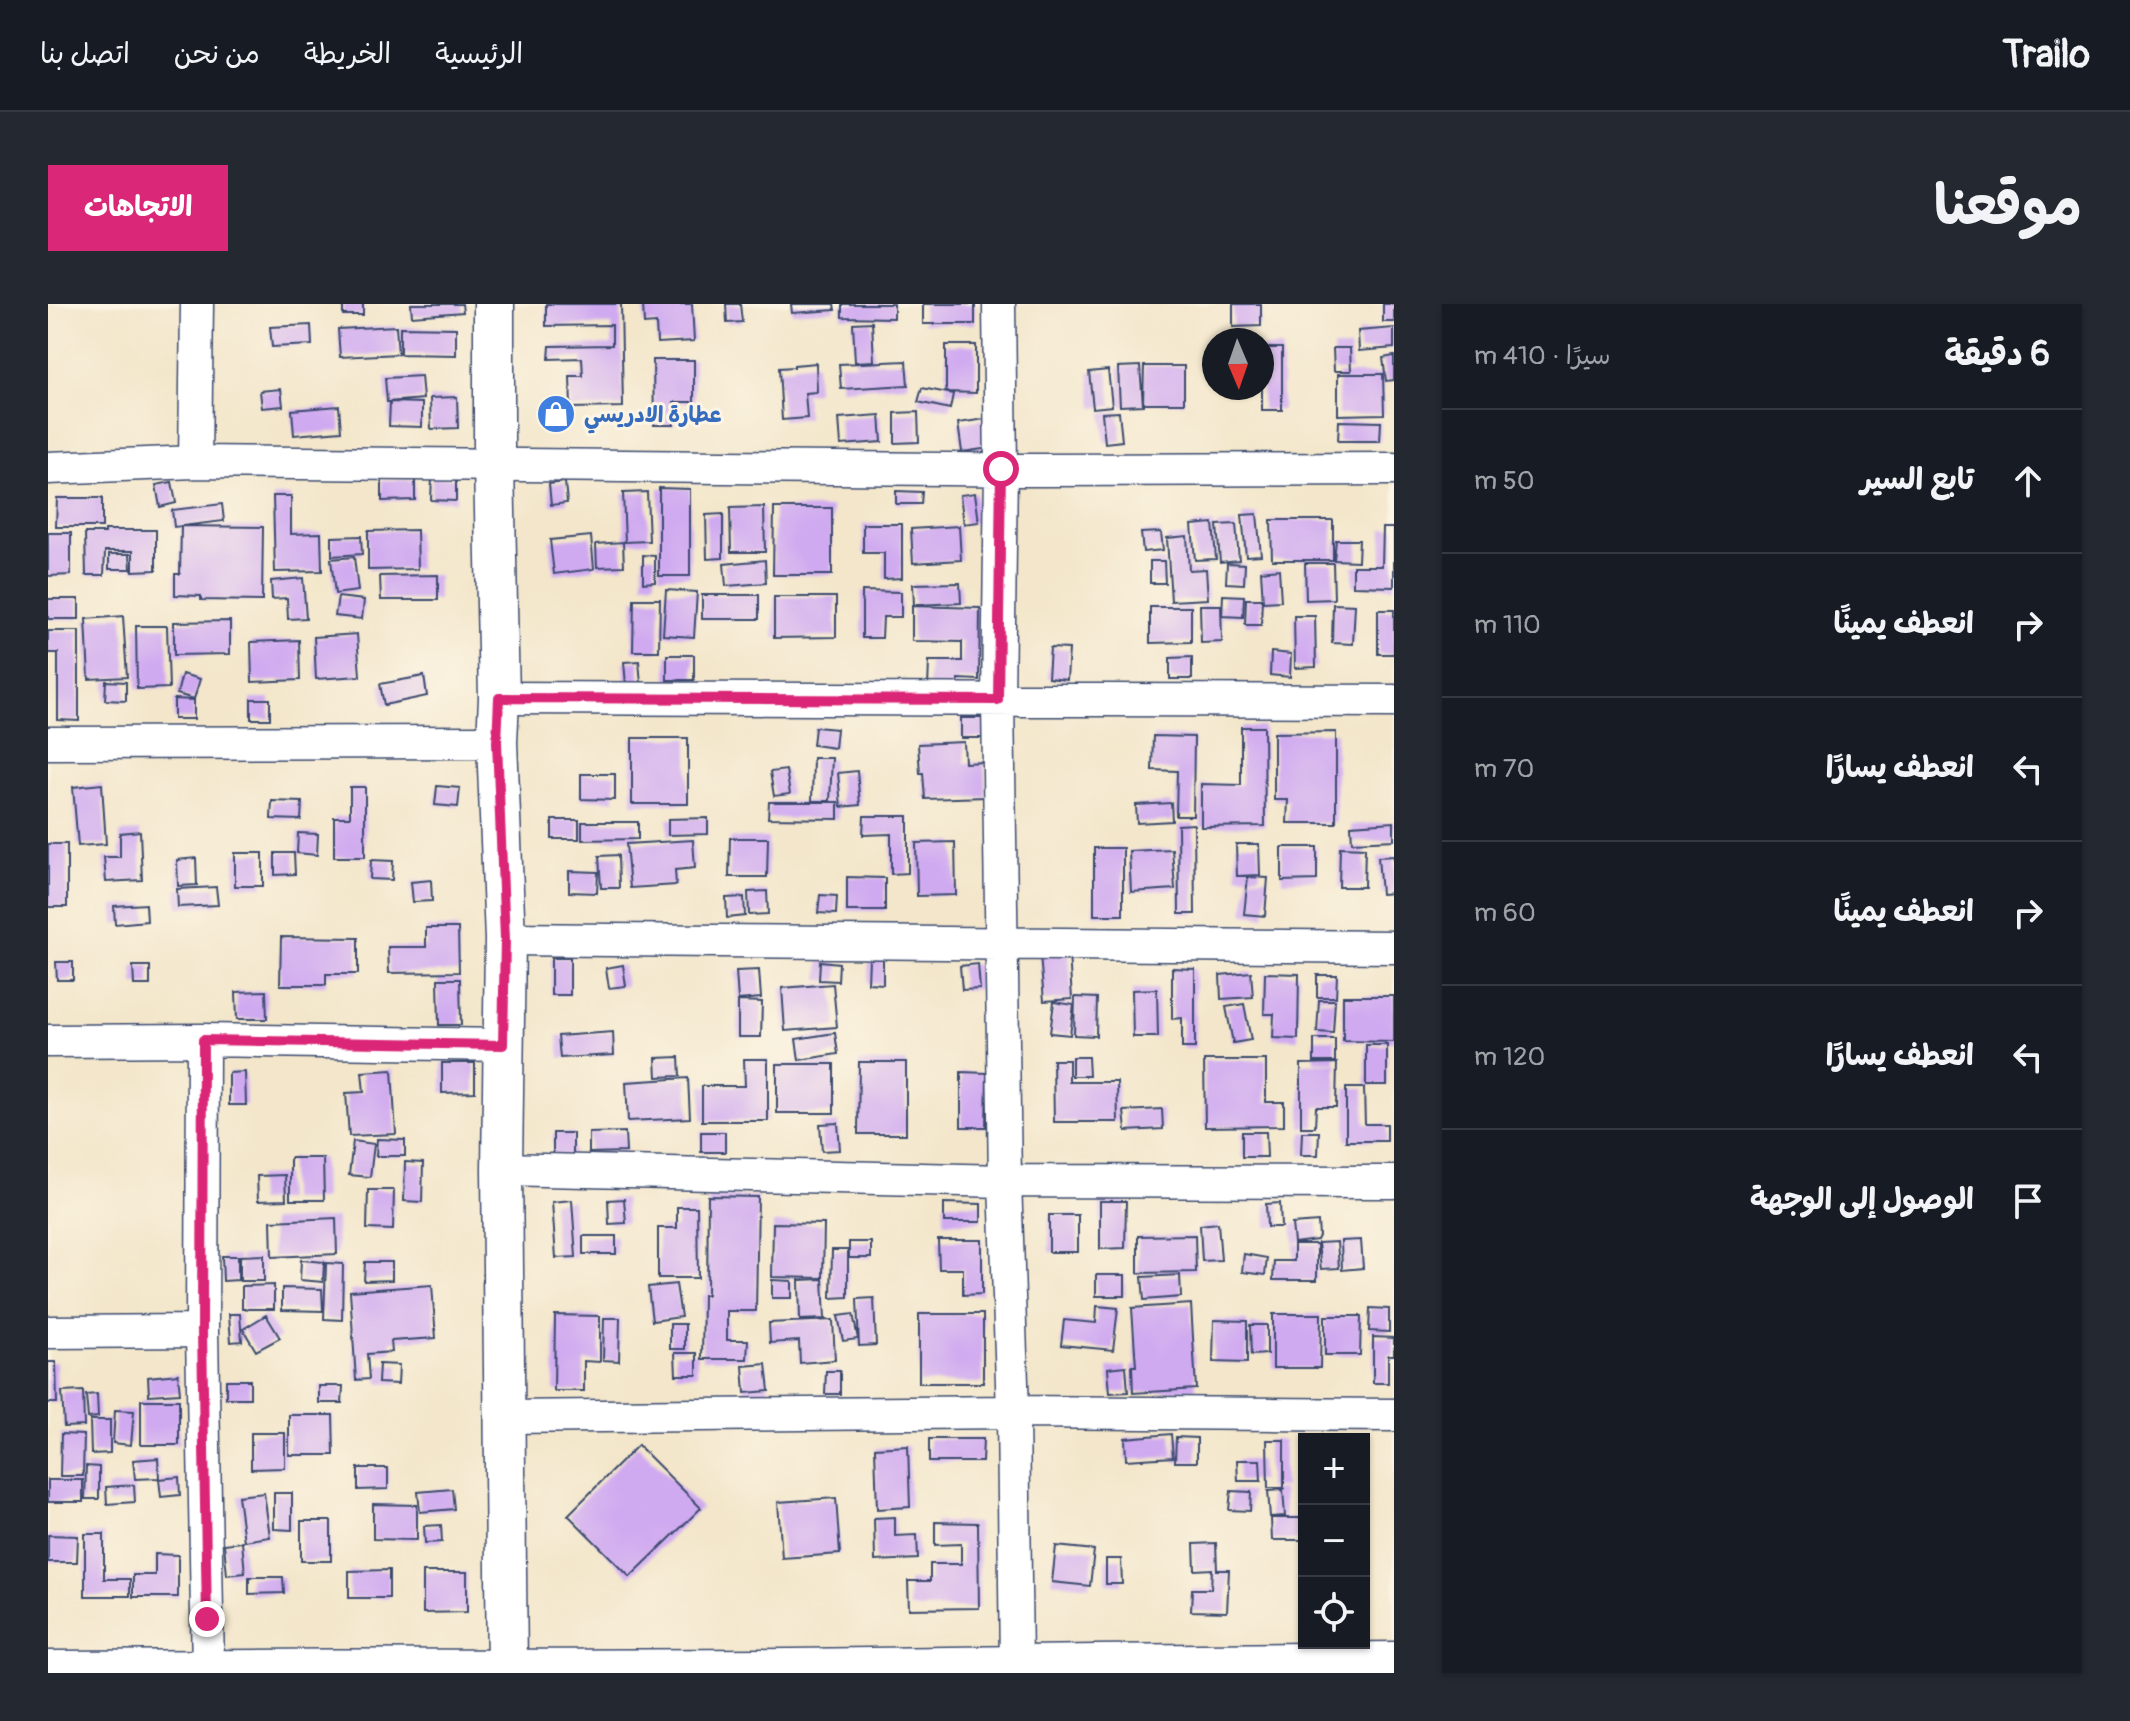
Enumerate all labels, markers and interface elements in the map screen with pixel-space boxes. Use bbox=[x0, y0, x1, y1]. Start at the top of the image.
text: Trailo bbox=[2003, 31, 2090, 79]
text: اتصل بنا bbox=[40, 37, 130, 72]
text: من نحن bbox=[174, 37, 260, 72]
text: الخريطة bbox=[304, 37, 391, 72]
text: الرئيسية bbox=[435, 37, 523, 72]
button: الاتجاهات bbox=[48, 165, 228, 251]
text: موقعنا bbox=[1934, 172, 2082, 241]
north arrow bbox=[1202, 328, 1274, 400]
text: 6 دقيقة bbox=[1944, 333, 2050, 376]
text: سيرًا · 410 m bbox=[1474, 340, 1611, 372]
shop icon: عطارة الادريسي bbox=[535, 393, 577, 435]
place label: عطارة الادريسي bbox=[584, 401, 722, 434]
route start bbox=[983, 451, 1019, 487]
icon: ahead bbox=[2006, 459, 2050, 503]
text: تابع السير bbox=[1861, 461, 1974, 498]
text: 50 m bbox=[1474, 465, 1535, 497]
icon: right bbox=[2006, 603, 2050, 647]
text: انعطف يمينًا bbox=[1834, 605, 1974, 642]
text: 110 m bbox=[1474, 609, 1541, 641]
icon: left bbox=[2006, 747, 2050, 791]
text: انعطف يسارًا bbox=[1826, 749, 1974, 786]
text: 70 m bbox=[1474, 753, 1534, 785]
icon: right bbox=[2006, 891, 2050, 935]
text: انعطف يمينًا bbox=[1834, 893, 1974, 930]
text: 60 m bbox=[1474, 897, 1536, 929]
icon: left bbox=[2006, 1035, 2050, 1079]
text: انعطف يسارًا bbox=[1826, 1037, 1974, 1074]
text: 120 m bbox=[1474, 1041, 1545, 1073]
icon: arrive bbox=[2006, 1179, 2050, 1223]
text: الوصول إلى الوجهة bbox=[1750, 1181, 1974, 1218]
map controls bbox=[1298, 1433, 1370, 1649]
button: + bbox=[1298, 1433, 1370, 1505]
button: − bbox=[1298, 1505, 1370, 1577]
button: locate bbox=[1298, 1577, 1370, 1649]
route end bbox=[189, 1601, 225, 1637]

